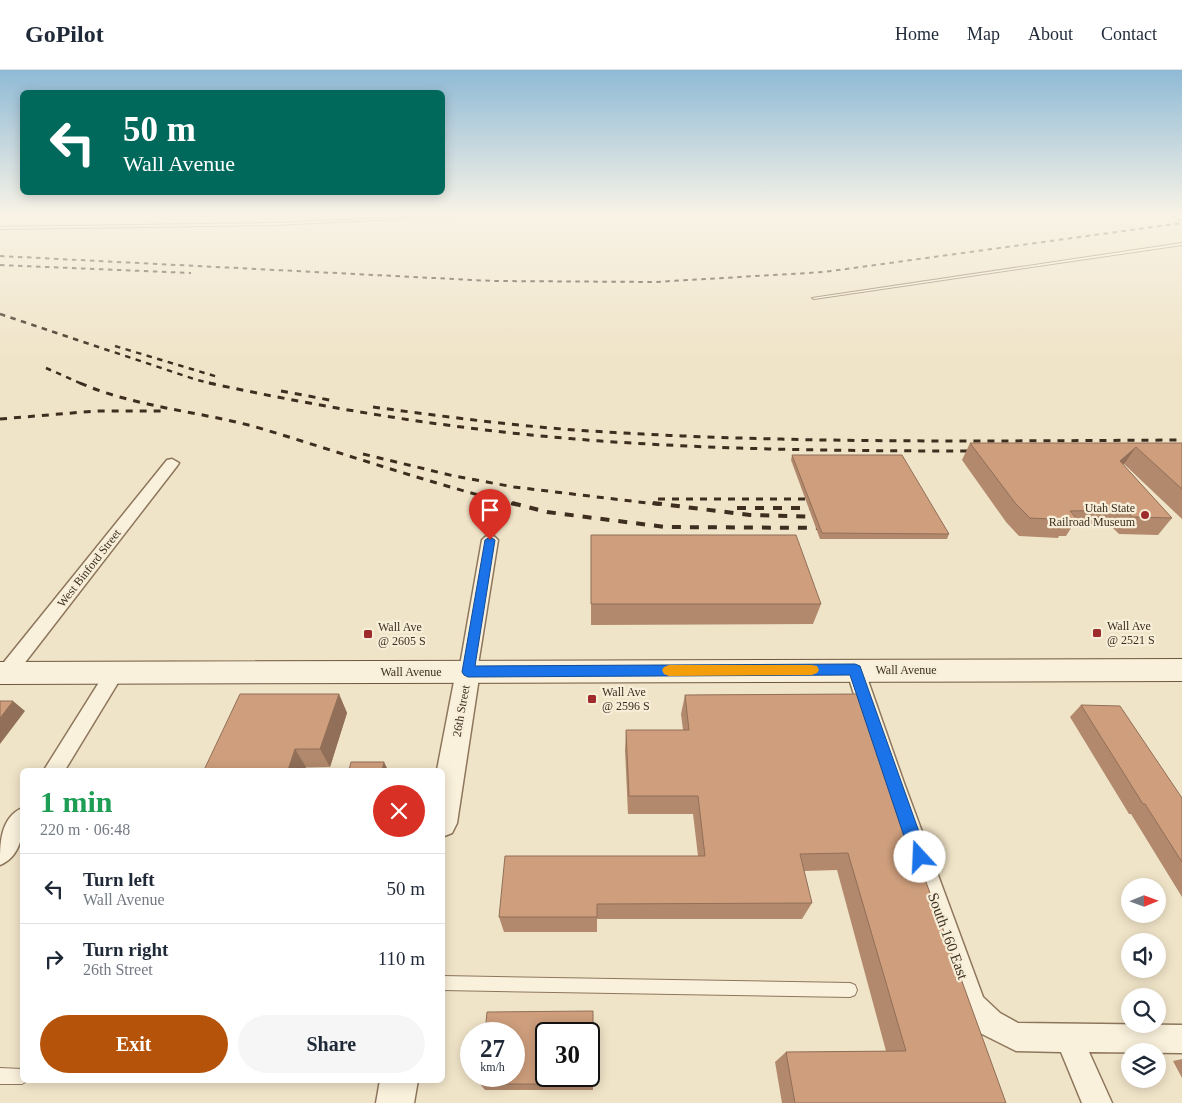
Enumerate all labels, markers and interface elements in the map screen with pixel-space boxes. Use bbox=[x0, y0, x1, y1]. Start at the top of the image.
text: GoPilot bbox=[25, 21, 104, 47]
text: Home bbox=[895, 24, 939, 44]
text: Map bbox=[967, 24, 1000, 44]
text: About bbox=[1028, 24, 1073, 44]
text: Contact bbox=[1101, 24, 1157, 44]
icon: left bbox=[40, 110, 105, 175]
text: 50 m bbox=[123, 110, 196, 149]
text: Wall Avenue bbox=[123, 151, 235, 176]
pin bbox=[469, 489, 511, 540]
icon: arrive bbox=[476, 496, 504, 524]
place label: Utah State Railroad Museum bbox=[1049, 501, 1136, 529]
marker: Utah State Railroad Museum bbox=[1139, 509, 1151, 521]
street label: West Binford Street bbox=[54, 526, 124, 610]
place label: Wall Ave @ 2521 S bbox=[1107, 619, 1155, 647]
place label: Wall Ave @ 2605 S bbox=[378, 620, 426, 648]
marker: Wall Ave @ 2521 S bbox=[1091, 627, 1103, 639]
marker: Wall Ave @ 2605 S bbox=[362, 628, 374, 640]
street label: Wall Avenue bbox=[875, 663, 937, 677]
street label: Wall Avenue bbox=[380, 665, 442, 679]
street label: 26th Street bbox=[450, 683, 473, 738]
place label: Wall Ave @ 2596 S bbox=[602, 685, 650, 713]
marker: Wall Ave @ 2596 S bbox=[586, 693, 598, 705]
text: 1 min bbox=[40, 785, 113, 818]
button: close bbox=[373, 785, 425, 837]
text: 220 m · 06:48 bbox=[40, 821, 130, 838]
position arrow bbox=[893, 830, 945, 882]
text: Turn left bbox=[83, 869, 155, 890]
icon: left bbox=[40, 875, 68, 903]
text: 50 m bbox=[386, 878, 425, 899]
north arrow bbox=[1121, 878, 1166, 922]
map controls bbox=[1121, 878, 1166, 1088]
text: Wall Avenue bbox=[83, 891, 165, 908]
street label: South 160 East bbox=[925, 891, 971, 982]
button: sound bbox=[1121, 933, 1166, 978]
text: Turn right bbox=[83, 939, 168, 960]
icon: right bbox=[40, 945, 68, 973]
text: 110 m bbox=[378, 948, 425, 969]
text: 26th Street bbox=[83, 961, 153, 978]
button: search bbox=[1121, 988, 1166, 1033]
button: Exit bbox=[40, 1015, 228, 1073]
button: Share bbox=[238, 1015, 425, 1073]
speed limit sign: 30 bbox=[535, 1022, 600, 1087]
text: 27 bbox=[480, 1035, 505, 1062]
button: layers bbox=[1121, 1043, 1166, 1088]
text: km/h bbox=[480, 1060, 505, 1074]

